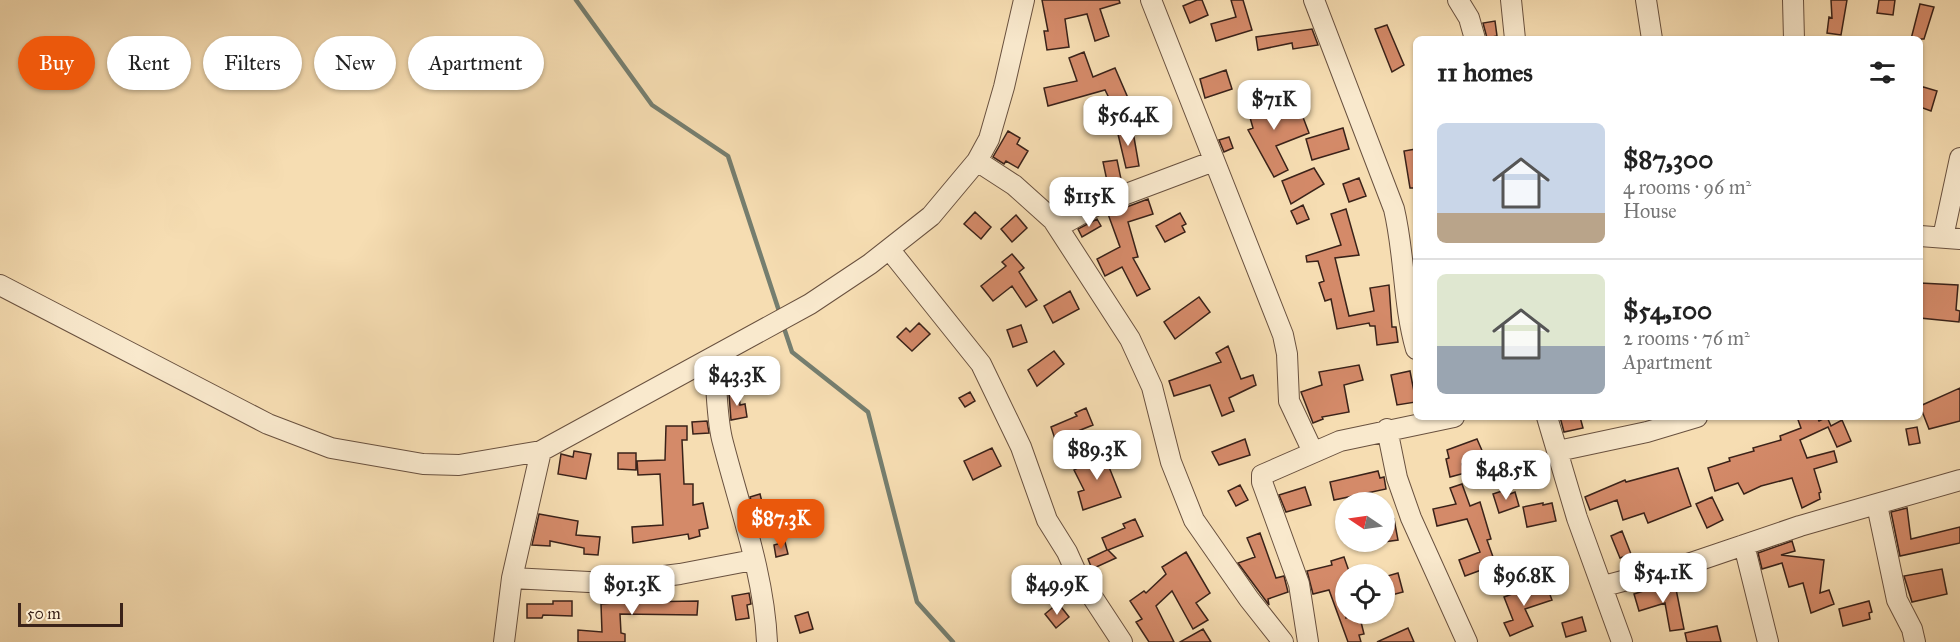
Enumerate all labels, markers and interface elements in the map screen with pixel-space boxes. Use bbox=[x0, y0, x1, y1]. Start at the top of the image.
chip: Buy bbox=[18, 36, 95, 90]
chip: Rent bbox=[107, 36, 191, 90]
chip: Filters bbox=[203, 36, 302, 90]
chip: New bbox=[314, 36, 396, 90]
chip: Apartment bbox=[408, 36, 544, 90]
text: 11 homes bbox=[1437, 56, 1533, 88]
icon: filters bbox=[1866, 56, 1899, 89]
pin: $71K bbox=[1238, 80, 1310, 131]
text: $71K bbox=[1252, 87, 1296, 111]
pin: $56.4K bbox=[1079, 96, 1177, 147]
text: $56.4K bbox=[1097, 103, 1159, 127]
text: $87,300 bbox=[1623, 143, 1713, 175]
icon: home bbox=[1485, 147, 1557, 219]
text: 4 rooms · 96 m² bbox=[1623, 175, 1751, 199]
pin: $115K bbox=[1047, 177, 1131, 228]
text: $115K bbox=[1063, 184, 1115, 208]
text: House bbox=[1623, 199, 1677, 223]
text: $54,100 bbox=[1623, 294, 1712, 326]
icon: home bbox=[1485, 298, 1557, 370]
text: 2 rooms · 76 m² bbox=[1623, 326, 1750, 350]
text: Apartment bbox=[1623, 350, 1712, 374]
pin: $43.3K bbox=[688, 356, 786, 407]
text: $43.3K bbox=[708, 363, 766, 387]
pin: $89.3K bbox=[1048, 430, 1146, 481]
text: $89.3K bbox=[1067, 437, 1127, 461]
pin: $48.5K bbox=[1457, 450, 1555, 501]
text: $48.5K bbox=[1475, 457, 1537, 481]
north arrow bbox=[1335, 492, 1395, 552]
map controls bbox=[1335, 492, 1395, 624]
pin: $87.3K bbox=[732, 499, 830, 550]
text: $87.3K bbox=[751, 506, 811, 530]
pin: $54.1K bbox=[1614, 553, 1712, 604]
pin: $96.8K bbox=[1475, 556, 1573, 607]
text: $54.1K bbox=[1634, 560, 1692, 584]
text: $96.8K bbox=[1493, 563, 1555, 587]
button: locate bbox=[1335, 564, 1395, 624]
pin: $91.3K bbox=[583, 565, 681, 616]
pin: $49.9K bbox=[1008, 565, 1106, 616]
text: $91.3K bbox=[604, 572, 660, 596]
text: $49.9K bbox=[1026, 572, 1088, 596]
scale bar bbox=[18, 600, 123, 628]
text: 50 m bbox=[27, 604, 61, 623]

